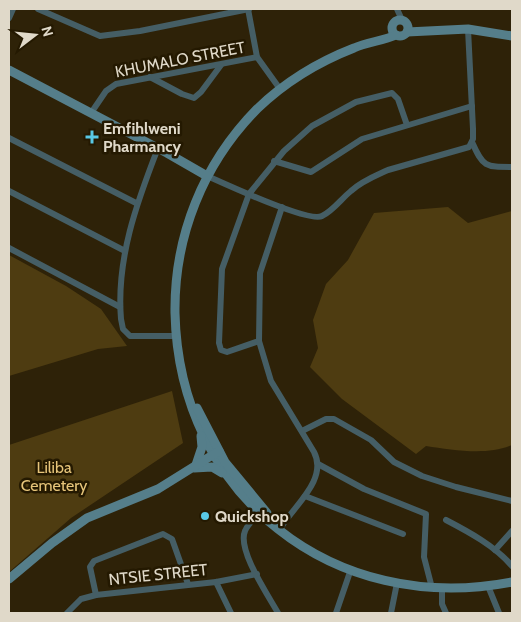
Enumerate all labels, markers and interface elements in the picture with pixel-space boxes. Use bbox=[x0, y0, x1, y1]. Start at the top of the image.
north arrow bbox=[10, 10, 60, 60]
text: N bbox=[37, 24, 58, 39]
street label: KHUMALO STREET bbox=[114, 37, 247, 81]
place label: Emfihlweni Pharmancy bbox=[103, 119, 181, 156]
marker: Emfihlweni Pharmancy bbox=[85, 130, 99, 144]
park label: Liliba Cemetery bbox=[21, 458, 87, 495]
place label: Quickshop bbox=[215, 507, 289, 526]
marker: Quickshop bbox=[199, 510, 211, 522]
street label: NTSIE STREET bbox=[108, 560, 209, 589]

